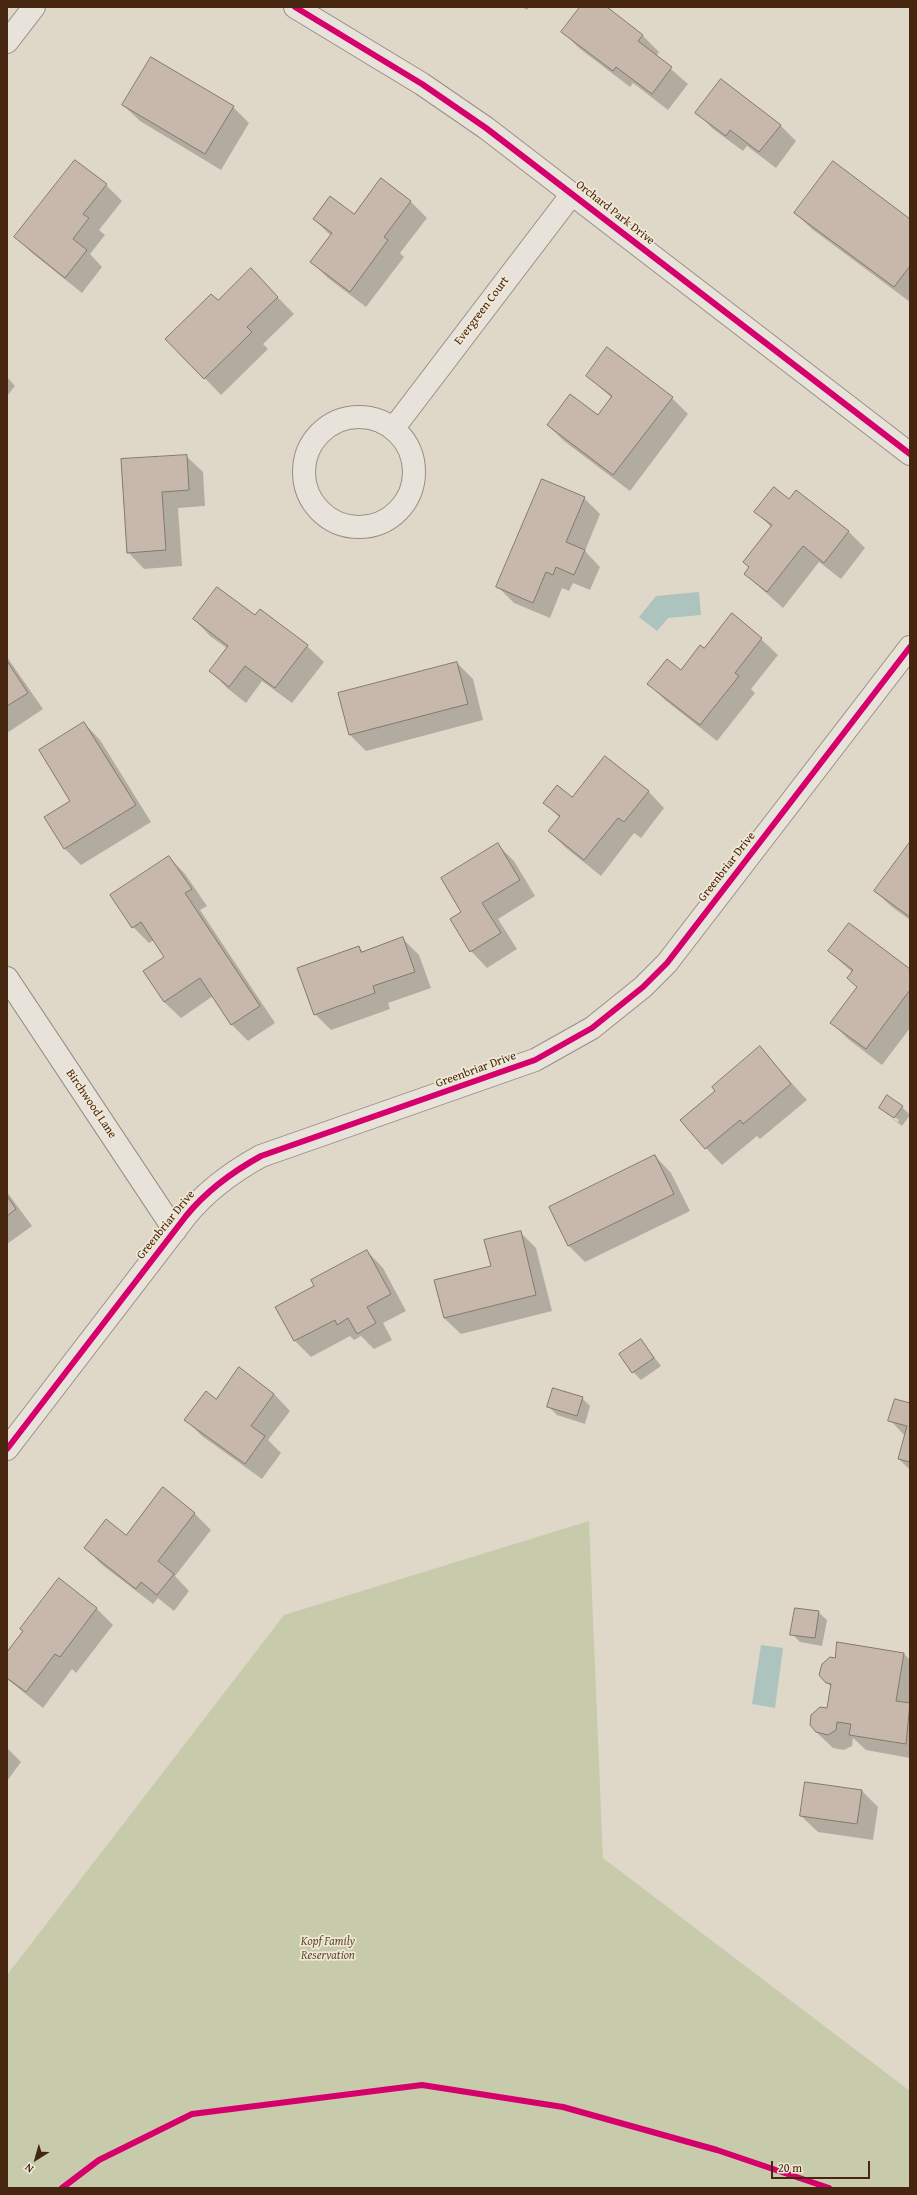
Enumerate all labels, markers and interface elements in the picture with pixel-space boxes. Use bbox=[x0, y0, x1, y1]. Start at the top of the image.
street label: Orchard Park Drive bbox=[573, 178, 657, 248]
street label: Evergreen Court bbox=[452, 274, 512, 348]
street label: Greenbriar Drive bbox=[695, 829, 759, 905]
street label: Greenbriar Drive bbox=[434, 1049, 518, 1091]
street label: Birchwood Lane bbox=[63, 1067, 119, 1141]
street label: Greenbriar Drive bbox=[134, 1188, 198, 1262]
park label: Kopf Family Reservation bbox=[301, 1935, 355, 1963]
north arrow bbox=[16, 2139, 56, 2179]
scale bar bbox=[773, 2153, 872, 2179]
text: 20 m bbox=[778, 2159, 802, 2176]
text: N bbox=[21, 2160, 37, 2177]

